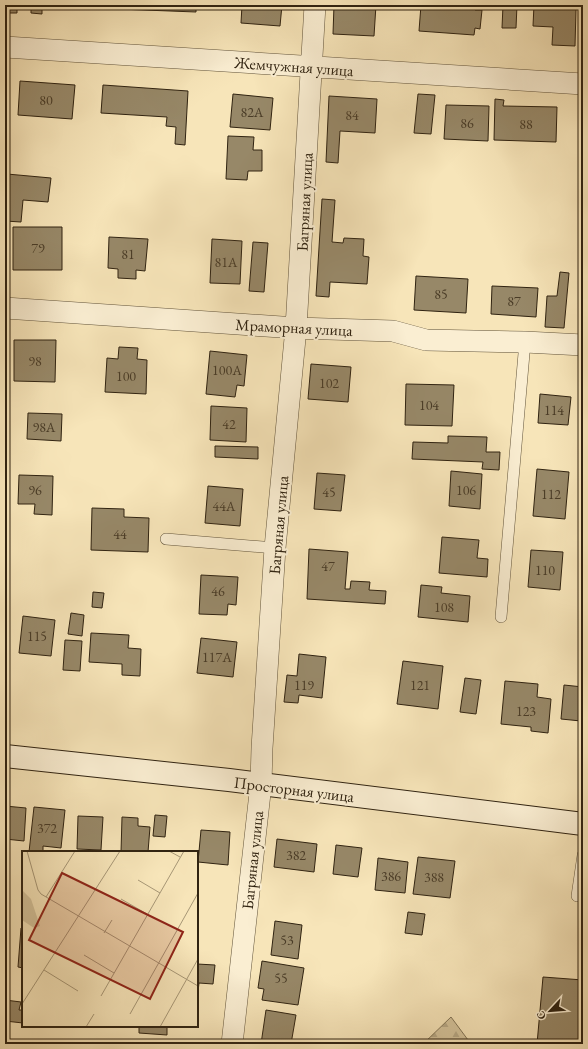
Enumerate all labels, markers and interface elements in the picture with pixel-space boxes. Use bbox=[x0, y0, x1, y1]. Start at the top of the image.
street label: Жемчужная улица bbox=[233, 52, 355, 81]
house number: 80 bbox=[39, 91, 53, 109]
house number: 82А bbox=[240, 103, 264, 121]
house number: 84 bbox=[345, 106, 359, 124]
house number: 86 bbox=[460, 114, 474, 132]
house number: 88 bbox=[519, 115, 533, 133]
street label: Багряная улица bbox=[291, 151, 318, 252]
house number: 79 bbox=[31, 239, 45, 257]
house number: 81 bbox=[121, 245, 135, 263]
house number: 81А bbox=[214, 253, 238, 271]
house number: 85 bbox=[434, 285, 448, 303]
house number: 87 bbox=[507, 292, 521, 310]
street label: Мраморная улица bbox=[235, 314, 354, 341]
house number: 98 bbox=[28, 352, 42, 370]
house number: 100А bbox=[212, 361, 242, 379]
house number: 100 bbox=[116, 367, 136, 385]
house number: 102 bbox=[319, 374, 339, 392]
house number: 104 bbox=[419, 396, 439, 414]
house number: 114 bbox=[544, 401, 564, 419]
house number: 42 bbox=[222, 415, 236, 433]
house number: 98А bbox=[32, 418, 56, 436]
street label: Багряная улица bbox=[264, 474, 293, 575]
house number: 96 bbox=[28, 481, 42, 499]
house number: 106 bbox=[456, 481, 476, 499]
house number: 45 bbox=[322, 483, 336, 501]
house number: 112 bbox=[541, 485, 561, 503]
house number: 44А bbox=[212, 497, 236, 515]
house number: 44 bbox=[113, 525, 127, 543]
house number: 47 bbox=[321, 557, 335, 575]
house number: 110 bbox=[535, 561, 555, 579]
house number: 46 bbox=[211, 582, 225, 600]
house number: 108 bbox=[434, 598, 454, 616]
house number: 115 bbox=[27, 627, 47, 645]
house number: 117А bbox=[202, 648, 232, 666]
house number: 119 bbox=[294, 676, 314, 694]
house number: 121 bbox=[410, 676, 430, 694]
house number: 123 bbox=[516, 702, 536, 720]
street label: Просторная улица bbox=[233, 772, 356, 807]
street label: Багряная улица bbox=[237, 809, 268, 910]
house number: 372 bbox=[37, 819, 57, 837]
house number: 382 bbox=[286, 846, 306, 864]
inset map bbox=[22, 851, 198, 1027]
house number: 386 bbox=[381, 867, 401, 885]
house number: 388 bbox=[424, 868, 444, 886]
house number: 53 bbox=[280, 931, 294, 949]
house number: 55 bbox=[274, 969, 288, 987]
north arrow bbox=[530, 991, 570, 1031]
text: С bbox=[533, 1009, 549, 1022]

